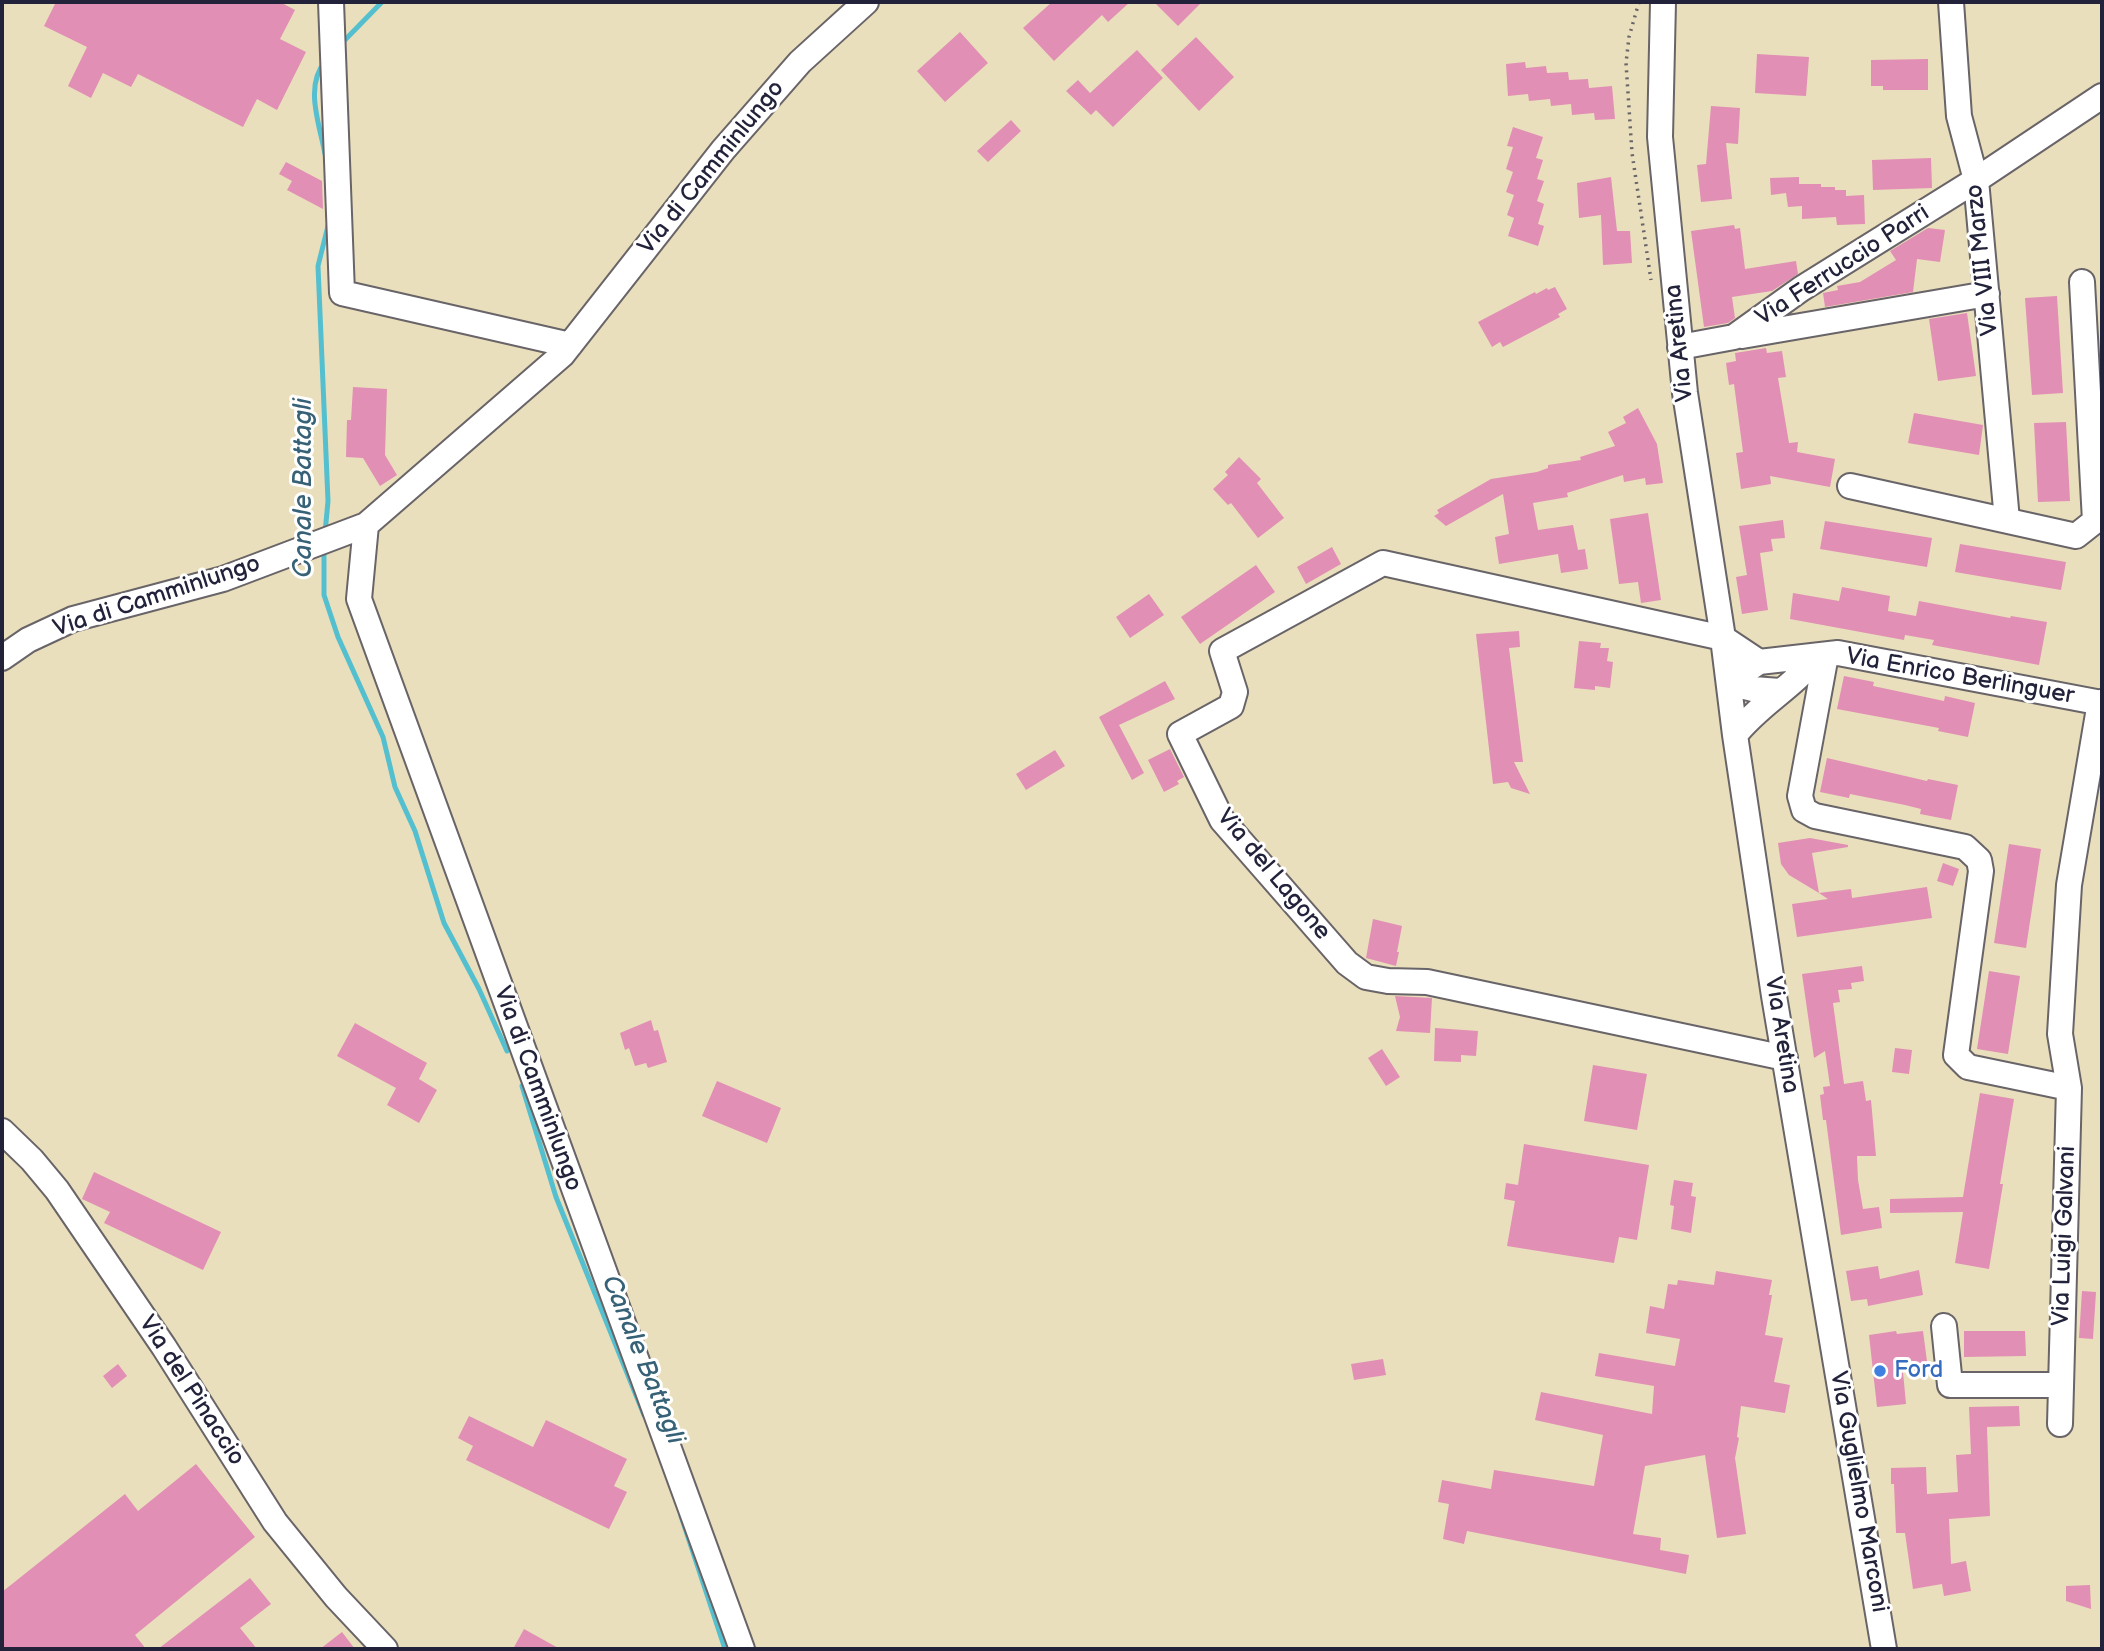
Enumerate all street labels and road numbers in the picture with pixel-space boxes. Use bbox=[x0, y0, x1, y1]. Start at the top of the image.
street label: Via di Camminlungo bbox=[633, 75, 791, 261]
street label: Via VIII Marzo bbox=[1961, 183, 2005, 337]
street label: Via Ferruccio Parri bbox=[1751, 199, 1935, 333]
street label: Via Aretina bbox=[1660, 283, 1700, 403]
street label: Via di Camminlungo bbox=[50, 550, 264, 644]
street label: Via Enrico Berlinguer bbox=[1844, 643, 2076, 711]
street label: Via del Lagone bbox=[1210, 804, 1336, 946]
street label: Via Aretina bbox=[1758, 975, 1804, 1095]
street label: Via di Camminlungo bbox=[487, 983, 587, 1195]
street label: Via Luigi Galvani bbox=[2047, 1145, 2083, 1327]
street label: Via del Pinaccio bbox=[132, 1311, 250, 1471]
street label: Via Guglielmo Marconi bbox=[1823, 1369, 1893, 1615]

